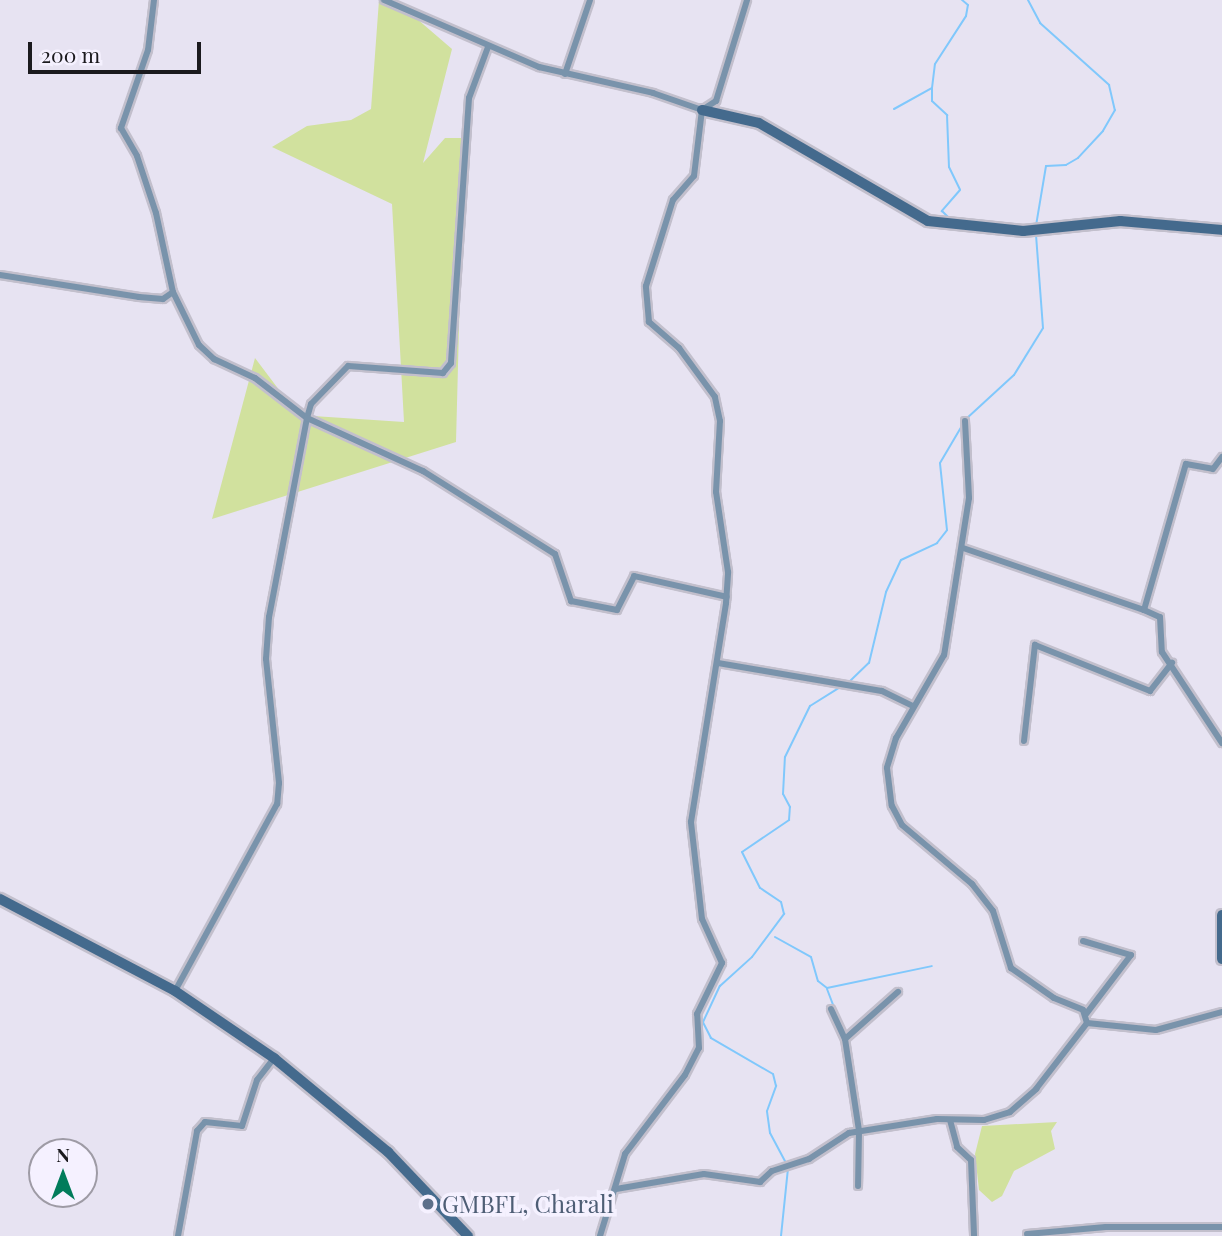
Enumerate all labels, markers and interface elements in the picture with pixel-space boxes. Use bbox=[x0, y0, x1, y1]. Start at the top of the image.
scale bar bbox=[32, 28, 205, 72]
text: 200 m bbox=[41, 40, 100, 68]
north arrow bbox=[28, 1138, 98, 1208]
text: N bbox=[56, 1141, 70, 1167]
place label: GMBFL, Charali bbox=[442, 1190, 614, 1218]
marker: GMBFL, Charali bbox=[420, 1196, 436, 1212]

